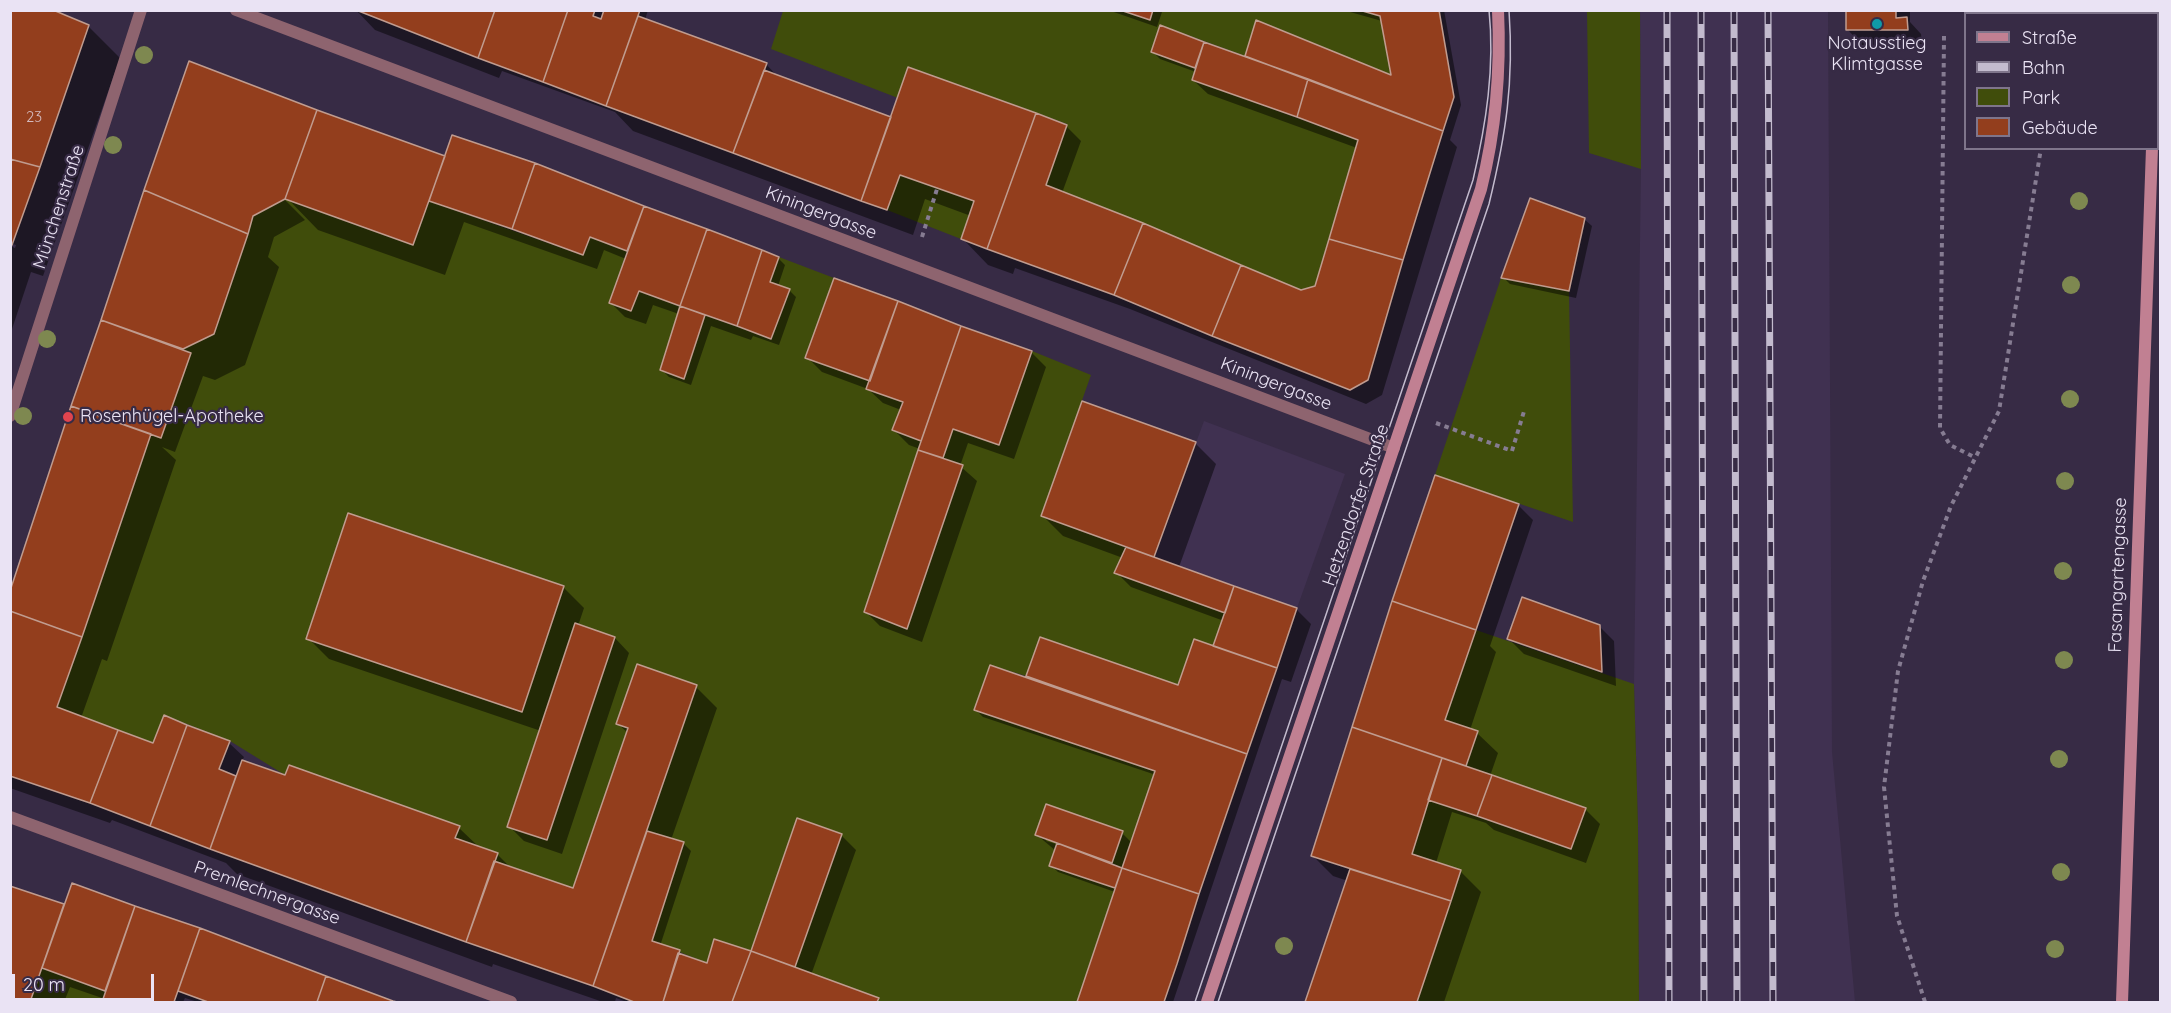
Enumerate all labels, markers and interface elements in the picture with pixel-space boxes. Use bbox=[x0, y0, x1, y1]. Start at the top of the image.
legend bbox=[1964, 12, 2159, 150]
marker: Notausstieg Klimtgasse bbox=[1870, 17, 1884, 31]
text: Straße bbox=[2022, 26, 2077, 49]
place label: Notausstieg Klimtgasse bbox=[1827, 33, 1927, 76]
text: Bahn bbox=[2022, 56, 2065, 79]
text: Park bbox=[2022, 86, 2060, 109]
house number: 23 bbox=[26, 108, 42, 126]
text: Gebäude bbox=[2022, 116, 2098, 139]
street label: Münchenstraße bbox=[29, 142, 89, 272]
street label: Kiningergasse bbox=[762, 182, 880, 244]
street label: Kiningergasse bbox=[1217, 353, 1335, 415]
place label: Rosenhügel-Apotheke bbox=[80, 406, 264, 428]
marker: Rosenhügel-Apotheke bbox=[61, 410, 75, 424]
street label: Hetzendorfer Straße bbox=[1318, 421, 1394, 589]
street label: Fasangartengasse bbox=[2104, 497, 2132, 653]
street label: Premlechnergasse bbox=[191, 857, 343, 929]
scale bar bbox=[15, 962, 158, 1000]
text: 20 m bbox=[23, 973, 65, 996]

